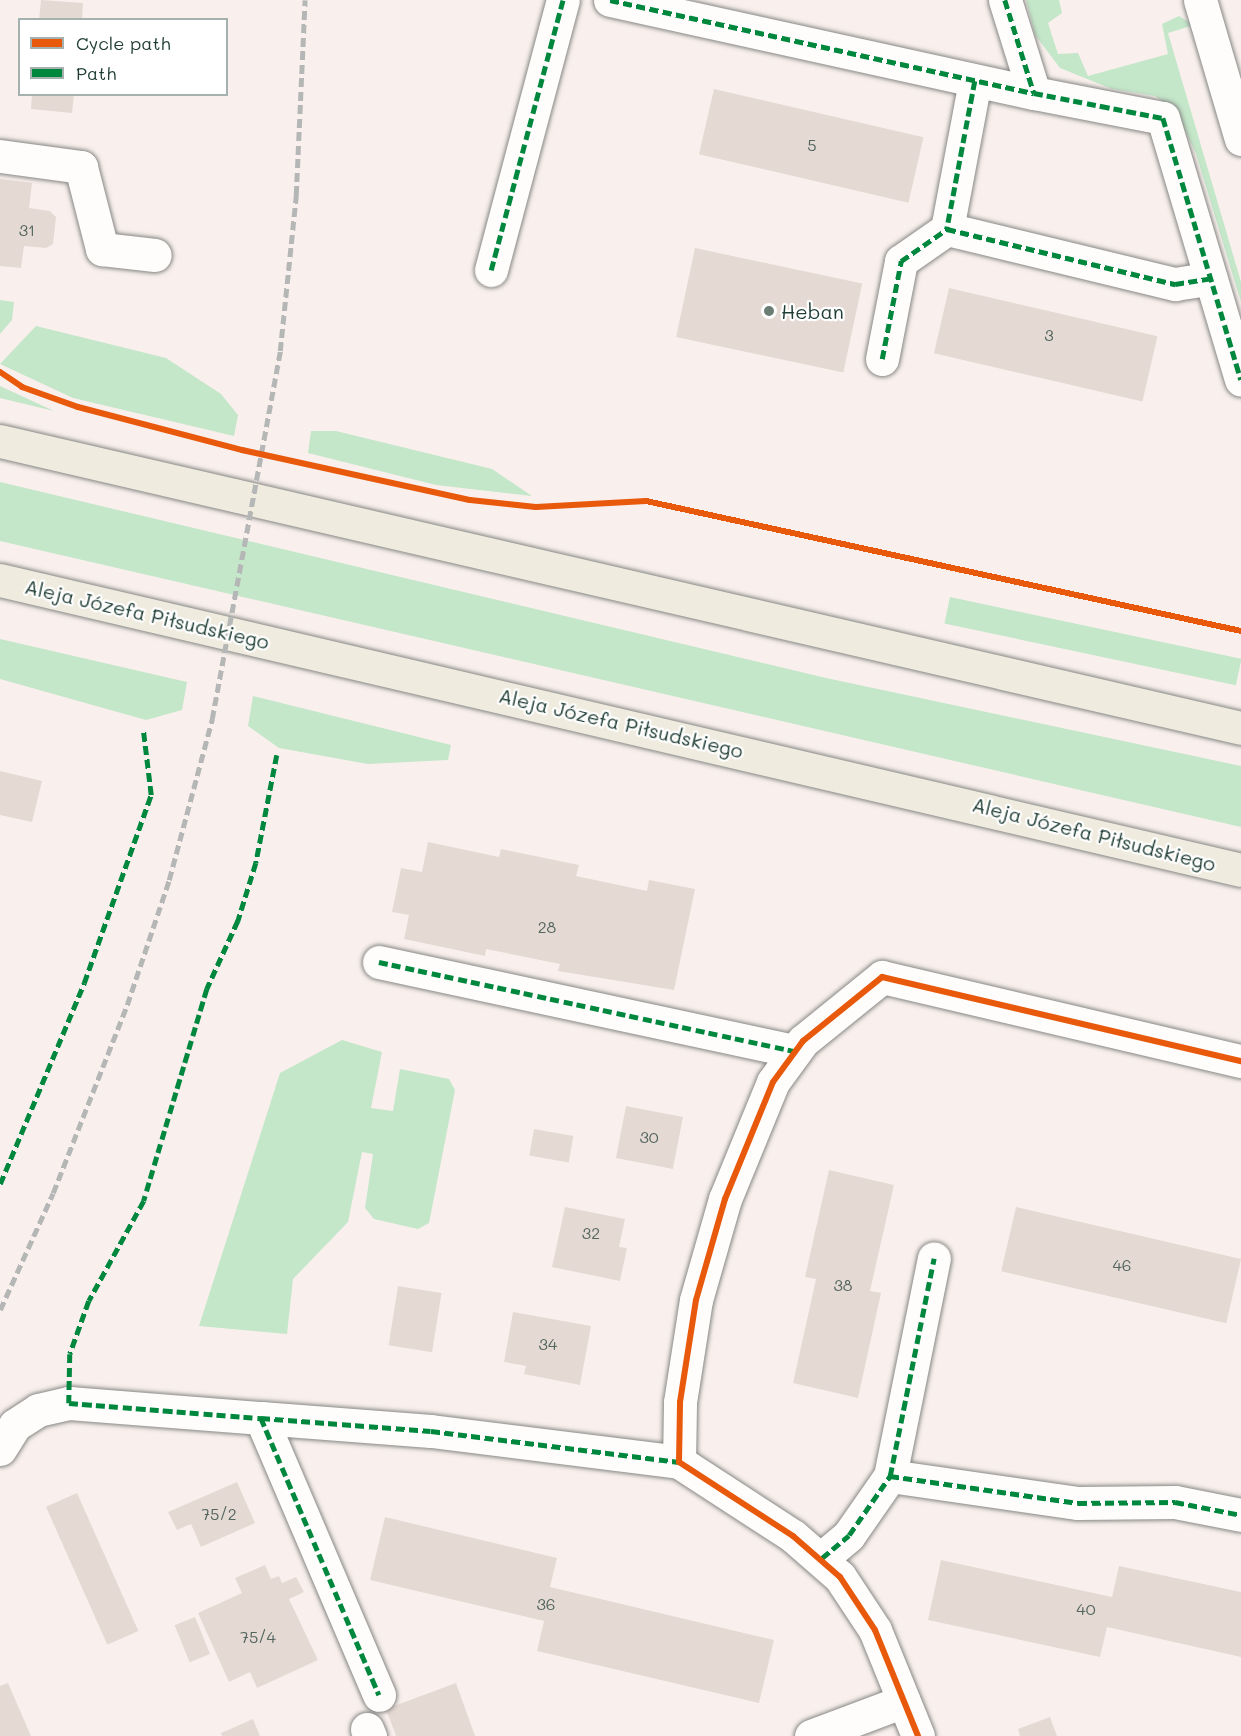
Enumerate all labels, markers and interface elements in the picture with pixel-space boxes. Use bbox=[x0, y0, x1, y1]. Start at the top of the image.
legend bbox=[18, 18, 228, 96]
text: Cycle path bbox=[76, 31, 171, 55]
text: Path bbox=[76, 61, 116, 85]
house number: 5 bbox=[807, 135, 817, 155]
house number: 31 bbox=[19, 220, 35, 240]
place label: Heban bbox=[781, 299, 844, 323]
marker: Heban bbox=[762, 304, 776, 318]
house number: 3 bbox=[1044, 325, 1054, 345]
street label: Aleja Józefa Piłsudskiego bbox=[23, 574, 271, 654]
street label: Aleja Józefa Piłsudskiego bbox=[497, 683, 745, 763]
street label: Aleja Józefa Piłsudskiego bbox=[970, 792, 1218, 876]
house number: 28 bbox=[538, 917, 556, 937]
house number: 30 bbox=[639, 1127, 659, 1147]
house number: 32 bbox=[582, 1223, 600, 1243]
house number: 46 bbox=[1112, 1255, 1132, 1275]
house number: 38 bbox=[833, 1275, 853, 1295]
house number: 34 bbox=[539, 1334, 557, 1354]
house number: 75/2 bbox=[201, 1504, 237, 1524]
house number: 36 bbox=[536, 1594, 556, 1614]
house number: 40 bbox=[1076, 1599, 1096, 1619]
house number: 75/4 bbox=[240, 1627, 276, 1647]

